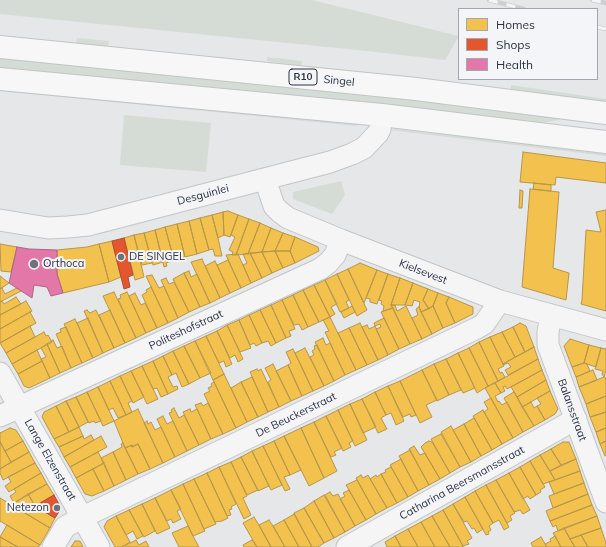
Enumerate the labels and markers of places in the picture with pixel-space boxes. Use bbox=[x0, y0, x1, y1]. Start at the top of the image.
place label: DE SINGEL bbox=[129, 250, 185, 264]
marker: DE SINGEL bbox=[116, 252, 126, 262]
place label: Orthoca bbox=[43, 257, 84, 271]
marker: Orthoca bbox=[28, 258, 40, 270]
place label: Netezon bbox=[7, 501, 49, 515]
marker: Netezon bbox=[52, 503, 62, 513]

